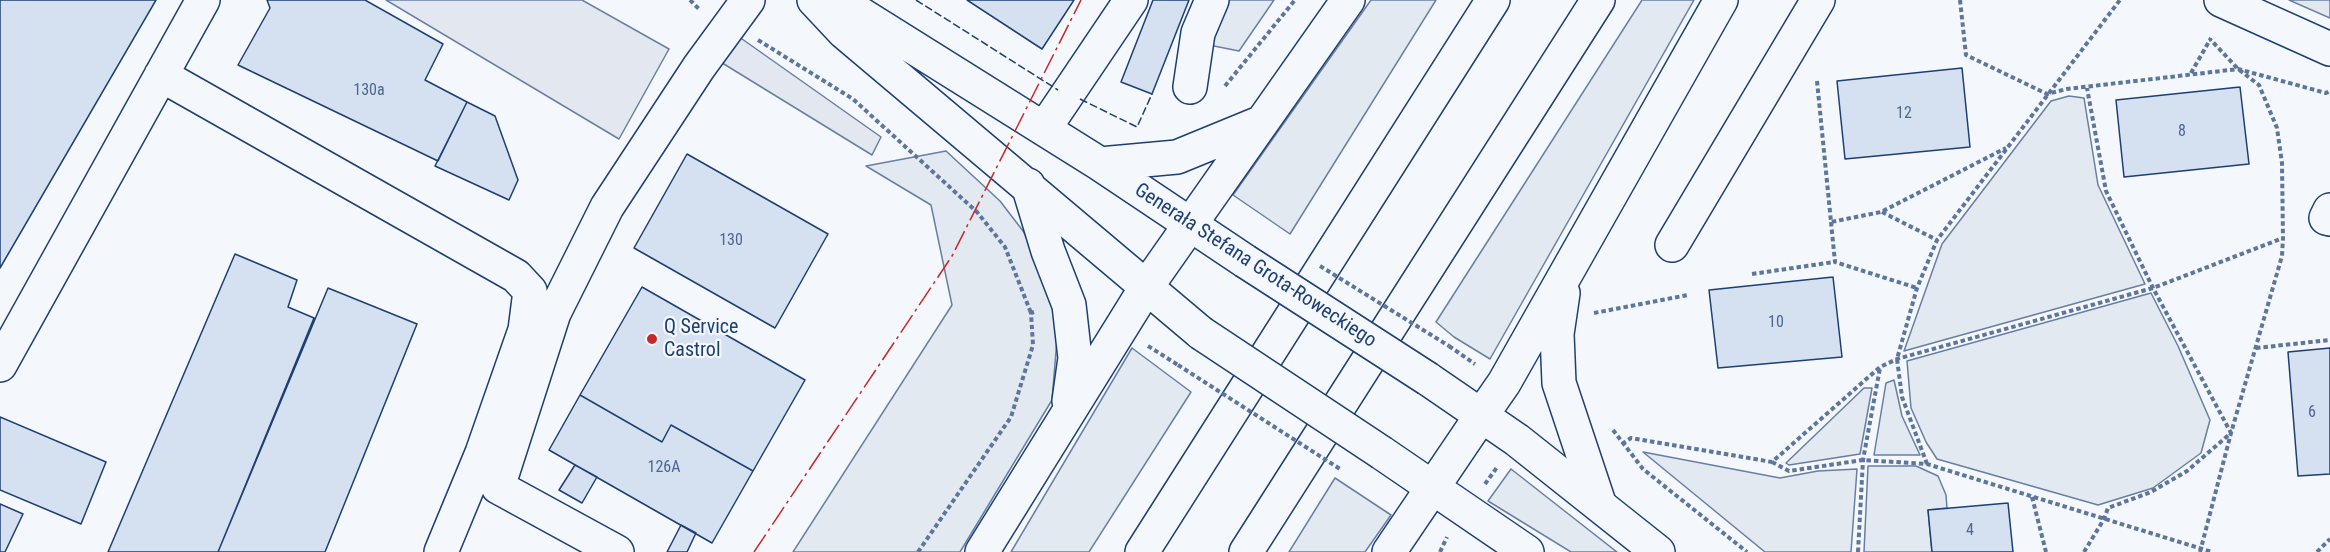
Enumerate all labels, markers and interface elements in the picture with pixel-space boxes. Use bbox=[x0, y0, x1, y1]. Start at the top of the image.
house number: 130a bbox=[353, 81, 385, 101]
house number: 12 bbox=[1896, 104, 1912, 124]
house number: 8 bbox=[2178, 122, 2186, 142]
street label: Generała Stefana Grota-Roweckiego bbox=[1130, 179, 1380, 353]
house number: 130 bbox=[719, 231, 743, 251]
house number: 10 bbox=[1768, 313, 1784, 333]
place label: Q Service Castrol bbox=[664, 316, 738, 363]
marker: Q Service Castrol bbox=[645, 332, 659, 346]
house number: 6 bbox=[2308, 403, 2316, 423]
house number: 126A bbox=[648, 458, 680, 478]
house number: 4 bbox=[1966, 521, 1974, 541]

